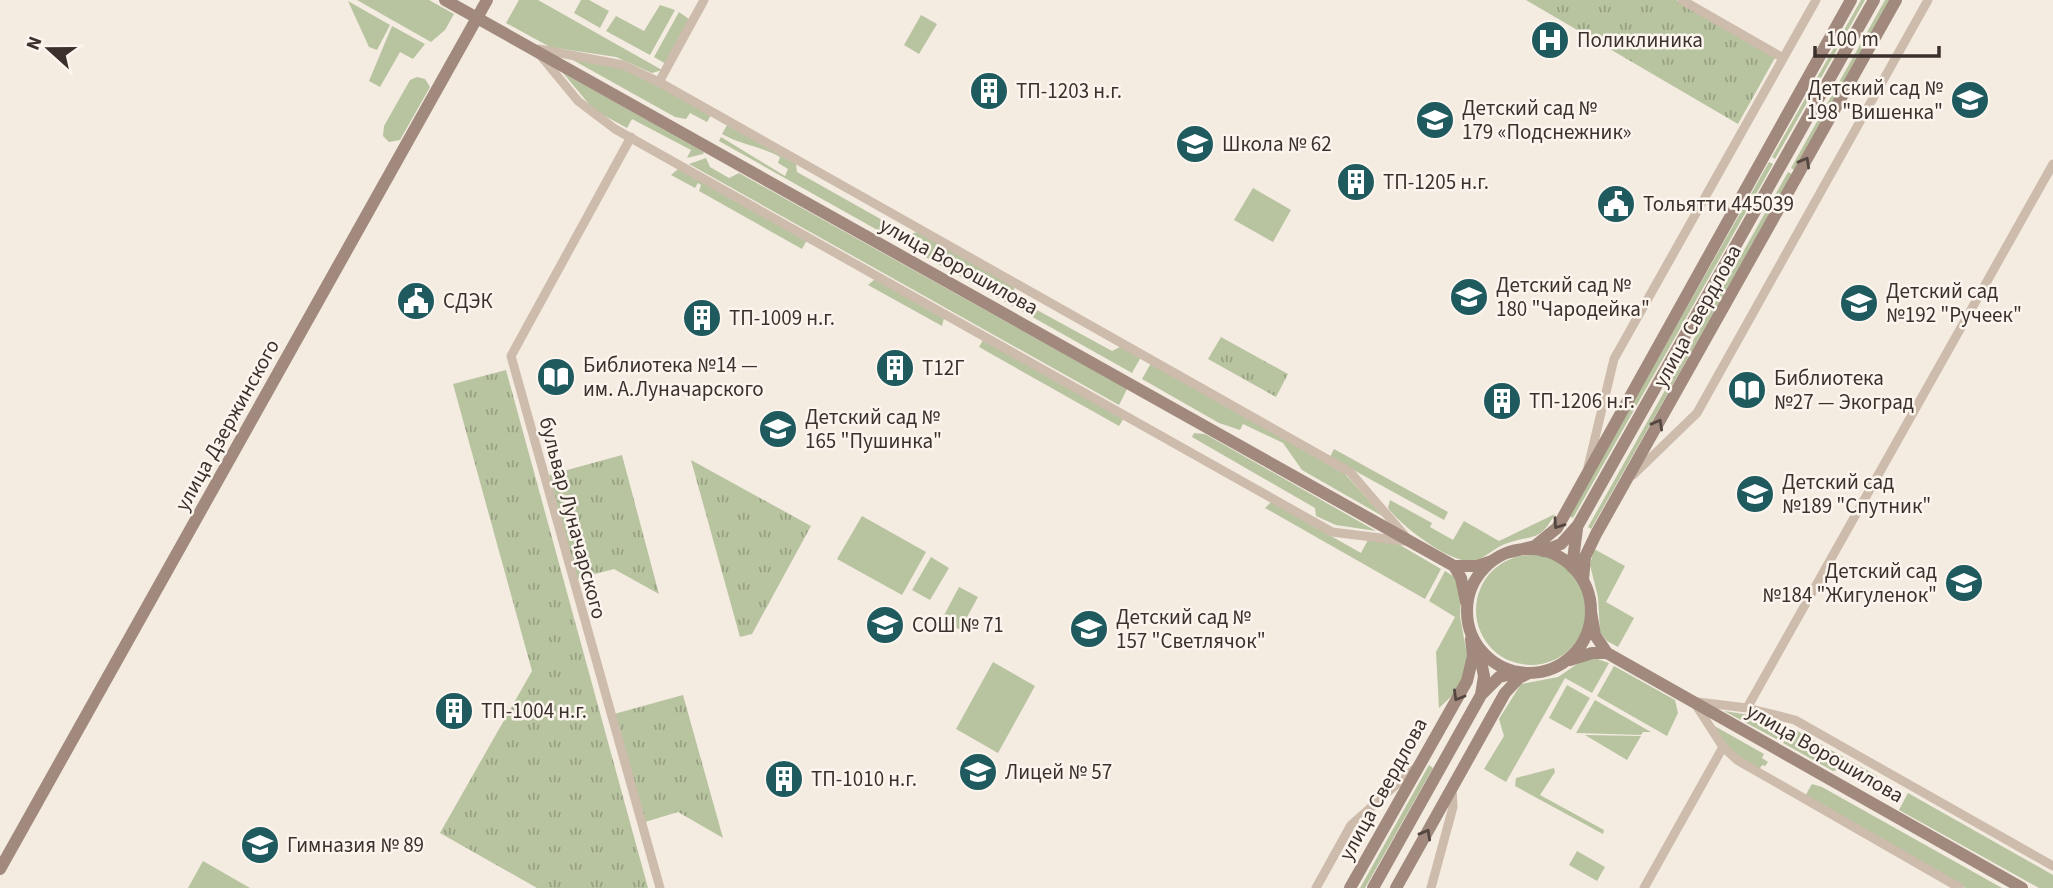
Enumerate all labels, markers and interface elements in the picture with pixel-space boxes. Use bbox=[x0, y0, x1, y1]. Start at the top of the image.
north arrow bbox=[14, 14, 84, 84]
scale bar bbox=[1815, 14, 1939, 58]
hospital icon: Поликлиника bbox=[1529, 19, 1571, 61]
text: 100 m bbox=[1826, 24, 1879, 54]
place label: Поликлиника bbox=[1577, 25, 1703, 55]
text: N bbox=[20, 33, 49, 54]
building icon: ТП-1203 н.г. bbox=[968, 70, 1010, 112]
place label: Детский сад № 198 "Вишенка" bbox=[1807, 73, 1943, 127]
place label: ТП-1203 н.г. bbox=[1016, 76, 1122, 106]
school or university icon: Детский сад № 198 "Вишенка" bbox=[1949, 79, 1991, 121]
place label: Детский сад № 179 «Подснежник» bbox=[1462, 93, 1631, 147]
school or university icon: Детский сад № 179 «Подснежник» bbox=[1414, 99, 1456, 141]
school or university icon: Школа № 62 bbox=[1174, 123, 1216, 165]
place label: Школа № 62 bbox=[1222, 129, 1332, 159]
one-way arrow bbox=[1797, 156, 1810, 169]
building icon: ТП-1205 н.г. bbox=[1335, 161, 1377, 203]
place label: ТП-1205 н.г. bbox=[1383, 167, 1489, 197]
public building icon: Тольятти 445039 bbox=[1595, 183, 1637, 225]
place label: Тольятти 445039 bbox=[1643, 189, 1794, 219]
street label: улица Ворошилова bbox=[874, 210, 1044, 322]
street label: улица Свердлова bbox=[1645, 239, 1749, 393]
place label: Детский сад № 180 "Чародейка" bbox=[1496, 270, 1650, 324]
school or university icon: Детский сад № 180 "Чародейка" bbox=[1448, 276, 1490, 318]
place label: Детский сад №192 "Ручеек" bbox=[1886, 276, 2022, 330]
public building icon: СДЭК bbox=[395, 280, 437, 322]
school or university icon: Детский сад №192 "Ручеек" bbox=[1838, 282, 1880, 324]
place label: СДЭК bbox=[443, 286, 493, 316]
building icon: ТП-1009 н.г. bbox=[681, 297, 723, 339]
place label: ТП-1009 н.г. bbox=[729, 303, 835, 333]
street label: улица Дзержинского bbox=[167, 334, 287, 516]
building icon: T12Г bbox=[874, 347, 916, 389]
place label: Библиотека №14 — им. А.Луначарского bbox=[583, 350, 764, 404]
place label: T12Г bbox=[922, 353, 965, 383]
library icon: Библиотека №14 — им. А.Луначарского bbox=[535, 356, 577, 398]
place label: Библиотека №27 — Экоград bbox=[1774, 363, 1914, 417]
library icon: Библиотека №27 — Экоград bbox=[1726, 369, 1768, 411]
building icon: ТП-1206 н.г. bbox=[1481, 380, 1523, 422]
place label: ТП-1206 н.г. bbox=[1529, 386, 1635, 416]
place label: Детский сад № 165 "Пушинка" bbox=[805, 402, 942, 456]
school or university icon: Детский сад № 165 "Пушинка" bbox=[757, 408, 799, 450]
street label: бульвар Луначарского bbox=[532, 414, 614, 622]
one-way arrow bbox=[1650, 419, 1663, 431]
place label: Детский сад №189 "Спутник" bbox=[1782, 467, 1931, 521]
school or university icon: Детский сад №189 "Спутник" bbox=[1734, 473, 1776, 515]
one-way arrow bbox=[1554, 516, 1566, 529]
place label: Детский сад №184 "Жигуленок" bbox=[1762, 556, 1937, 610]
school or university icon: Детский сад №184 "Жигуленок" bbox=[1943, 562, 1985, 604]
place label: Детский сад № 157 "Светлячок" bbox=[1116, 602, 1266, 656]
school or university icon: СОШ № 71 bbox=[864, 604, 906, 646]
school or university icon: Детский сад № 157 "Светлячок" bbox=[1068, 608, 1110, 650]
place label: СОШ № 71 bbox=[912, 610, 1004, 640]
one-way arrow bbox=[1453, 689, 1466, 701]
building icon: ТП-1004 н.г. bbox=[433, 690, 475, 732]
place label: ТП-1004 н.г. bbox=[481, 696, 587, 726]
street label: улица Ворошилова bbox=[1741, 696, 1909, 810]
street label: улица Свердлова bbox=[1331, 712, 1435, 866]
school or university icon: Лицей № 57 bbox=[957, 751, 999, 793]
place label: Лицей № 57 bbox=[1005, 757, 1112, 787]
building icon: ТП-1010 н.г. bbox=[763, 758, 805, 800]
place label: ТП-1010 н.г. bbox=[811, 764, 917, 794]
school or university icon: Гимназия № 89 bbox=[239, 824, 281, 866]
one-way arrow bbox=[1418, 829, 1431, 841]
place label: Гимназия № 89 bbox=[287, 830, 424, 860]

